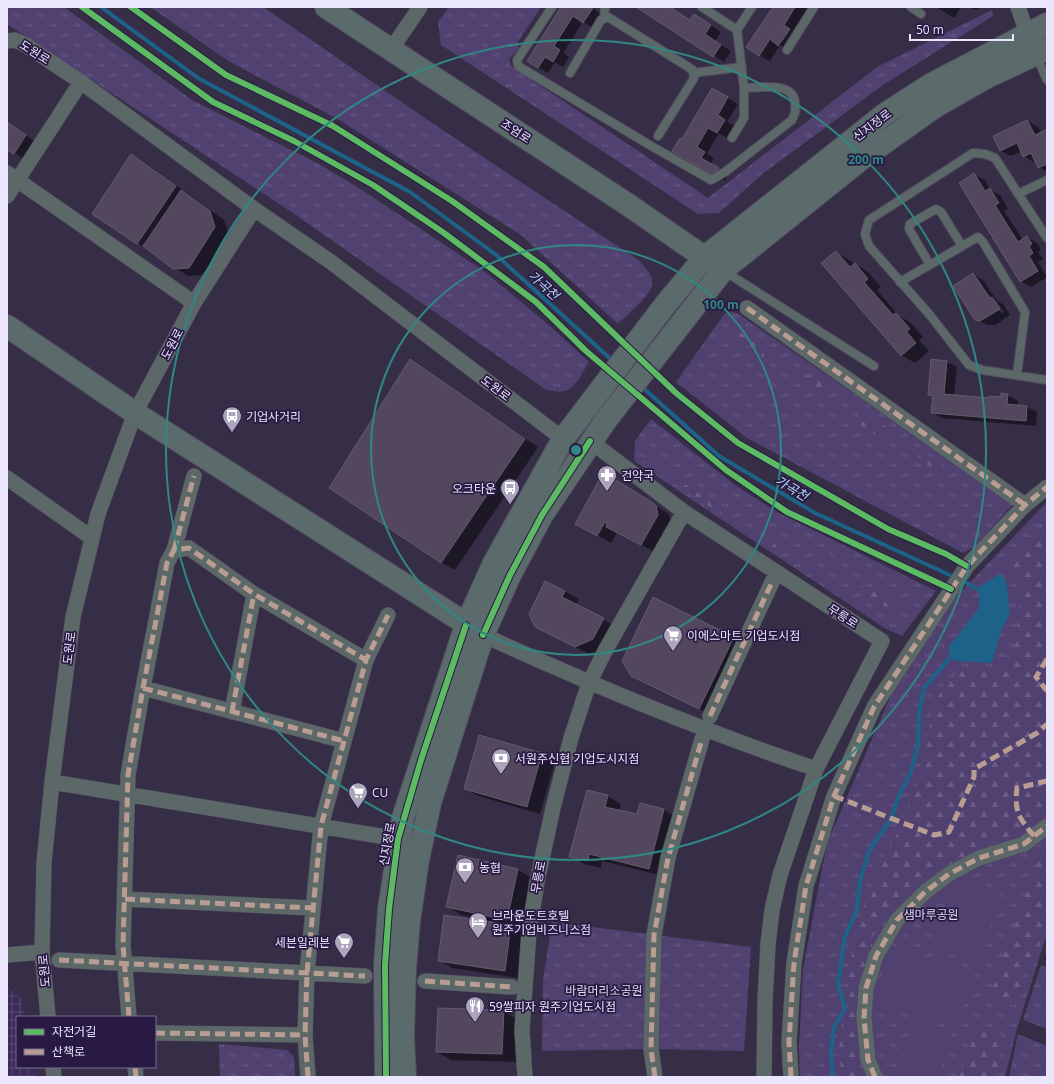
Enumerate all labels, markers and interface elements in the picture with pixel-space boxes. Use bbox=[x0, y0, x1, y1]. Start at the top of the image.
scale bar bbox=[910, 16, 1013, 42]
text: 50 m bbox=[916, 21, 944, 38]
street label: 도원로 bbox=[16, 36, 54, 68]
street label: 신지정로 bbox=[849, 105, 895, 145]
street label: 조엄로 bbox=[497, 115, 535, 147]
text: 200 m bbox=[848, 151, 884, 168]
water label: 가곡천 bbox=[525, 266, 564, 304]
text: 100 m bbox=[703, 296, 739, 313]
street label: 도원로 bbox=[157, 325, 187, 363]
street label: 도원로 bbox=[478, 371, 514, 405]
bus stop icon: 기업사거리 bbox=[221, 405, 243, 433]
place label: 기업사거리 bbox=[246, 408, 301, 425]
centre of rings bbox=[569, 443, 583, 457]
pharmacy icon: 건약국 bbox=[596, 464, 618, 492]
place label: 건약국 bbox=[621, 467, 654, 484]
water label: 가곡천 bbox=[772, 471, 813, 505]
bus stop icon: 오크타운 bbox=[499, 477, 521, 505]
place label: 오크타운 bbox=[452, 480, 496, 497]
street label: 무릉로 bbox=[824, 600, 862, 632]
supermarket icon: 이에스마트 기업도시점 bbox=[662, 624, 684, 652]
place label: 이에스마트 기업도시점 bbox=[687, 627, 801, 644]
street label: 도원로 bbox=[59, 631, 79, 665]
bank icon: 서원주신협 기업도시지점 bbox=[490, 747, 512, 775]
place label: 서원주신협 기업도시지점 bbox=[515, 750, 640, 767]
supermarket icon: CU bbox=[347, 781, 369, 809]
place label: CU bbox=[372, 784, 388, 801]
street label: 신지정로 bbox=[375, 821, 399, 867]
bank icon: 농협 bbox=[454, 856, 476, 884]
place label: 농협 bbox=[479, 859, 501, 876]
street label: 무릉로 bbox=[526, 859, 550, 895]
park label: 샘마루공원 bbox=[903, 906, 959, 923]
place label: 브라운도트호텔 원주기업비즈니스점 bbox=[492, 907, 591, 938]
hotel icon: 브라운도트호텔 원주기업비즈니스점 bbox=[467, 911, 489, 939]
supermarket icon: 세븐일레븐 bbox=[333, 931, 355, 959]
place label: 세븐일레븐 bbox=[275, 934, 330, 951]
street label: 도원로 bbox=[34, 954, 54, 988]
park label: 바람머리소공원 bbox=[565, 982, 643, 999]
restaurant icon: 59쌀피자 원주기업도시점 bbox=[464, 995, 486, 1023]
place label: 59쌀피자 원주기업도시점 bbox=[489, 998, 616, 1015]
legend bbox=[16, 1016, 156, 1068]
text: 자전거길 bbox=[52, 1023, 96, 1040]
text: 산책로 bbox=[52, 1043, 85, 1060]

